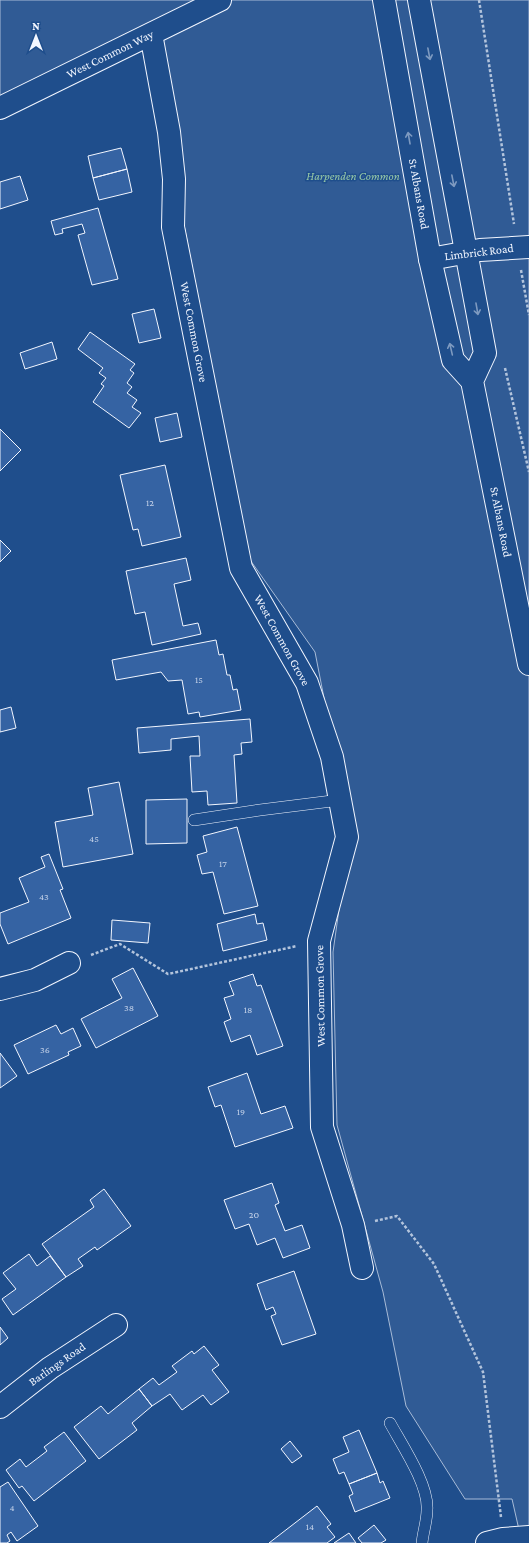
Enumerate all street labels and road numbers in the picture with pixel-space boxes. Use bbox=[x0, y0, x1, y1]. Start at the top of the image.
street label: West Common Way bbox=[64, 27, 156, 81]
street label: St Albans Road bbox=[406, 158, 432, 231]
street label: Limbrick Road bbox=[444, 241, 515, 263]
street label: West Common Grove bbox=[177, 281, 211, 383]
street label: St Albans Road bbox=[487, 486, 515, 559]
street label: West Common Grove bbox=[251, 592, 313, 688]
street label: West Common Grove bbox=[312, 945, 328, 1047]
street label: Barlings Road bbox=[26, 1339, 89, 1389]

